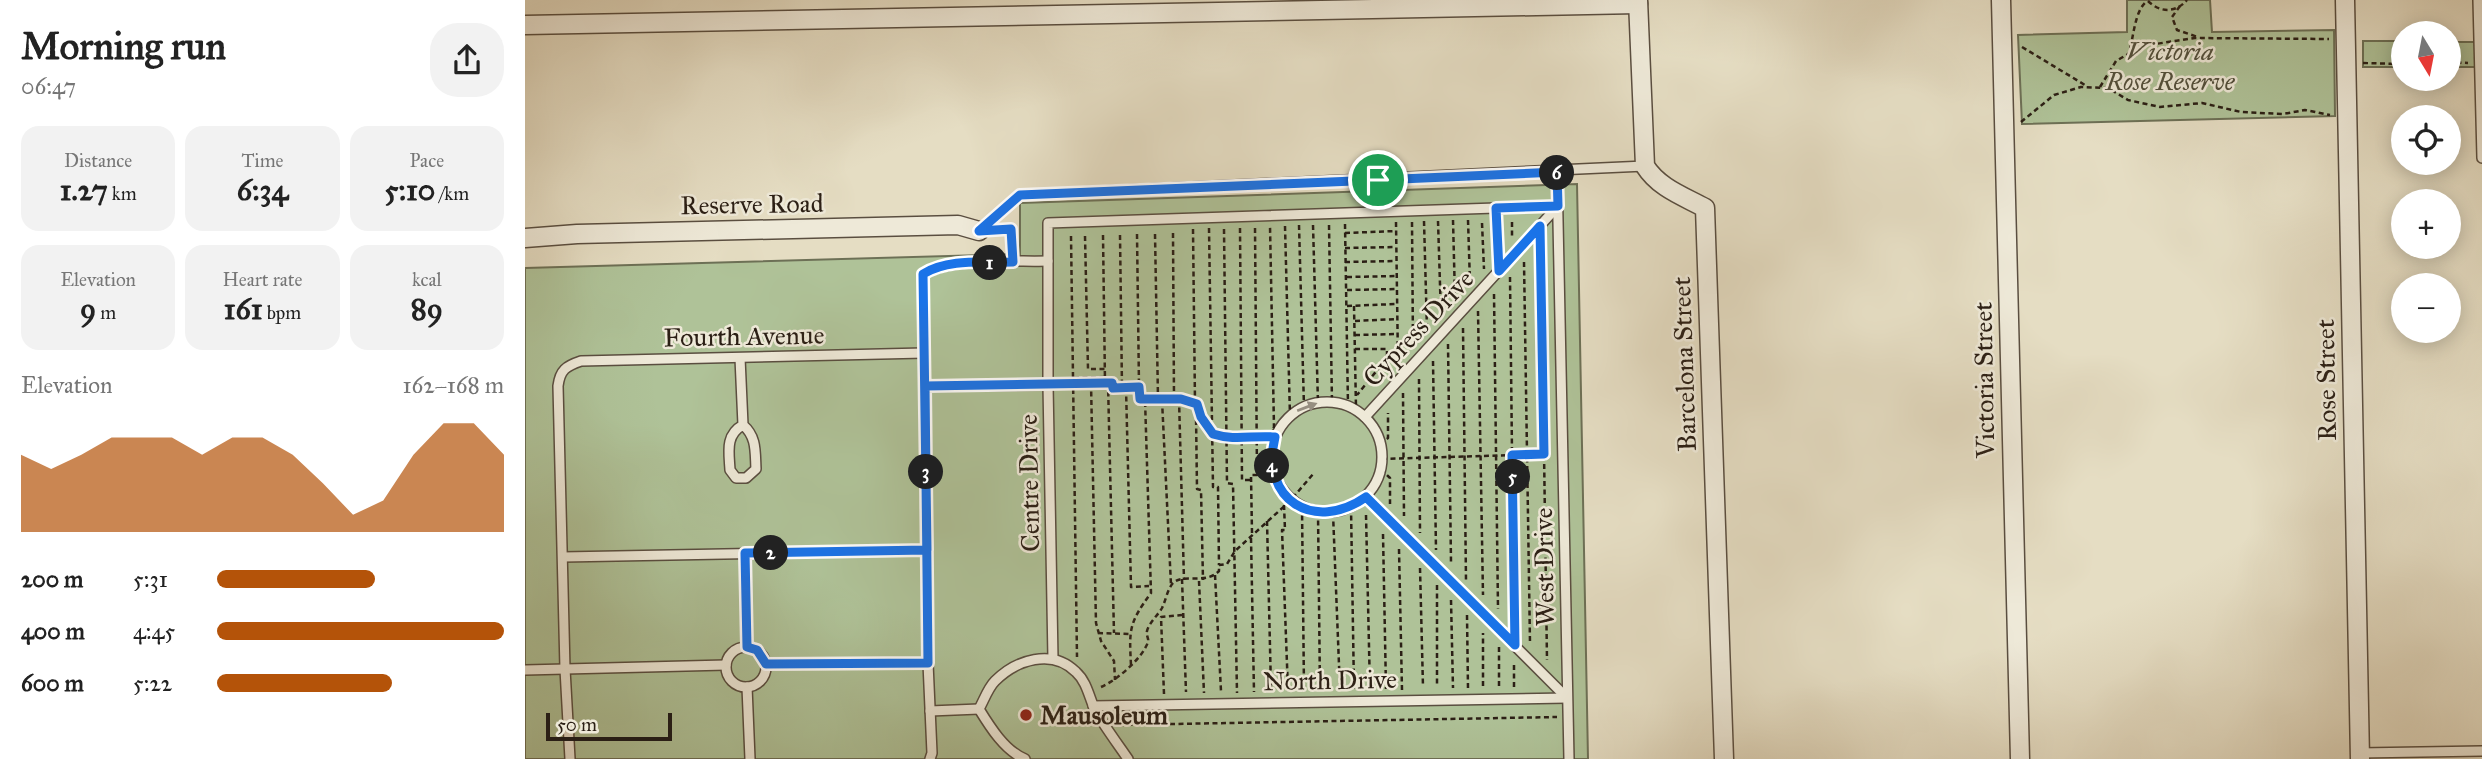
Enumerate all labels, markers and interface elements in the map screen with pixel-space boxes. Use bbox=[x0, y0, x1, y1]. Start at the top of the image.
north arrow bbox=[2391, 21, 2461, 91]
map controls bbox=[2391, 21, 2461, 343]
text: Morning run bbox=[21, 23, 226, 69]
button: share bbox=[430, 23, 504, 97]
park label: Victoria Rose Reserve bbox=[2105, 35, 2236, 97]
text: 06:47 bbox=[21, 72, 76, 100]
button: locate bbox=[2391, 105, 2461, 175]
text: Distance bbox=[64, 149, 132, 172]
text: Time bbox=[241, 149, 284, 172]
text: Pace bbox=[410, 149, 444, 172]
pin bbox=[1348, 150, 1408, 210]
pin: 6 bbox=[1539, 156, 1575, 190]
icon: arrive bbox=[1359, 161, 1397, 199]
text: 6 bbox=[1552, 161, 1561, 184]
text: 1.27 bbox=[60, 172, 108, 208]
text: 6:34 bbox=[237, 172, 288, 208]
text: 5:10 bbox=[384, 172, 435, 208]
text: km bbox=[108, 182, 137, 205]
text: /km bbox=[435, 182, 469, 205]
street label: Reserve Road bbox=[680, 187, 824, 221]
button: + bbox=[2391, 189, 2461, 259]
pin: 1 bbox=[973, 246, 1007, 280]
text: 1 bbox=[986, 251, 993, 274]
street label: Cypress Drive bbox=[1356, 263, 1480, 393]
text: Elevation bbox=[60, 268, 136, 291]
text: Heart rate bbox=[223, 268, 302, 291]
text: kcal bbox=[412, 268, 442, 291]
button: − bbox=[2391, 273, 2461, 343]
street label: Barcelona Street bbox=[1665, 276, 1703, 452]
text: 9 bbox=[80, 291, 96, 327]
text: 161 bbox=[224, 291, 263, 327]
text: 89 bbox=[411, 291, 443, 327]
text: m bbox=[96, 301, 116, 324]
text: bpm bbox=[263, 301, 301, 324]
street label: Victoria Street bbox=[1967, 301, 2001, 460]
street label: Fourth Avenue bbox=[663, 319, 825, 353]
street label: Rose Street bbox=[2309, 319, 2343, 441]
text: Elevation bbox=[21, 371, 112, 399]
text: 162–168 m bbox=[402, 371, 504, 399]
one-way arrow bbox=[1297, 402, 1318, 413]
street label: Centre Drive bbox=[1012, 414, 1046, 552]
pin: 4 bbox=[1255, 448, 1289, 484]
pin: 3 bbox=[909, 454, 943, 490]
text: 4 bbox=[1266, 454, 1277, 477]
text: 3 bbox=[922, 460, 929, 483]
pin: 5 bbox=[1495, 460, 1531, 494]
text: 5 bbox=[1508, 465, 1517, 488]
street label: West Drive bbox=[1527, 507, 1561, 627]
pin: 2 bbox=[754, 536, 789, 570]
text: 2 bbox=[766, 541, 775, 564]
text: 200 m bbox=[21, 565, 83, 593]
text: 5:31 bbox=[133, 565, 168, 593]
text: 400 m bbox=[21, 617, 85, 645]
text: 4:45 bbox=[133, 617, 175, 645]
street label: North Drive bbox=[1263, 663, 1397, 697]
text: 600 m bbox=[21, 669, 84, 697]
text: 5:22 bbox=[133, 669, 172, 697]
place label: Mausoleum bbox=[1040, 699, 1168, 731]
marker: Mausoleum bbox=[1018, 707, 1034, 723]
scale bar bbox=[546, 710, 672, 742]
text: 50 m bbox=[557, 713, 597, 736]

